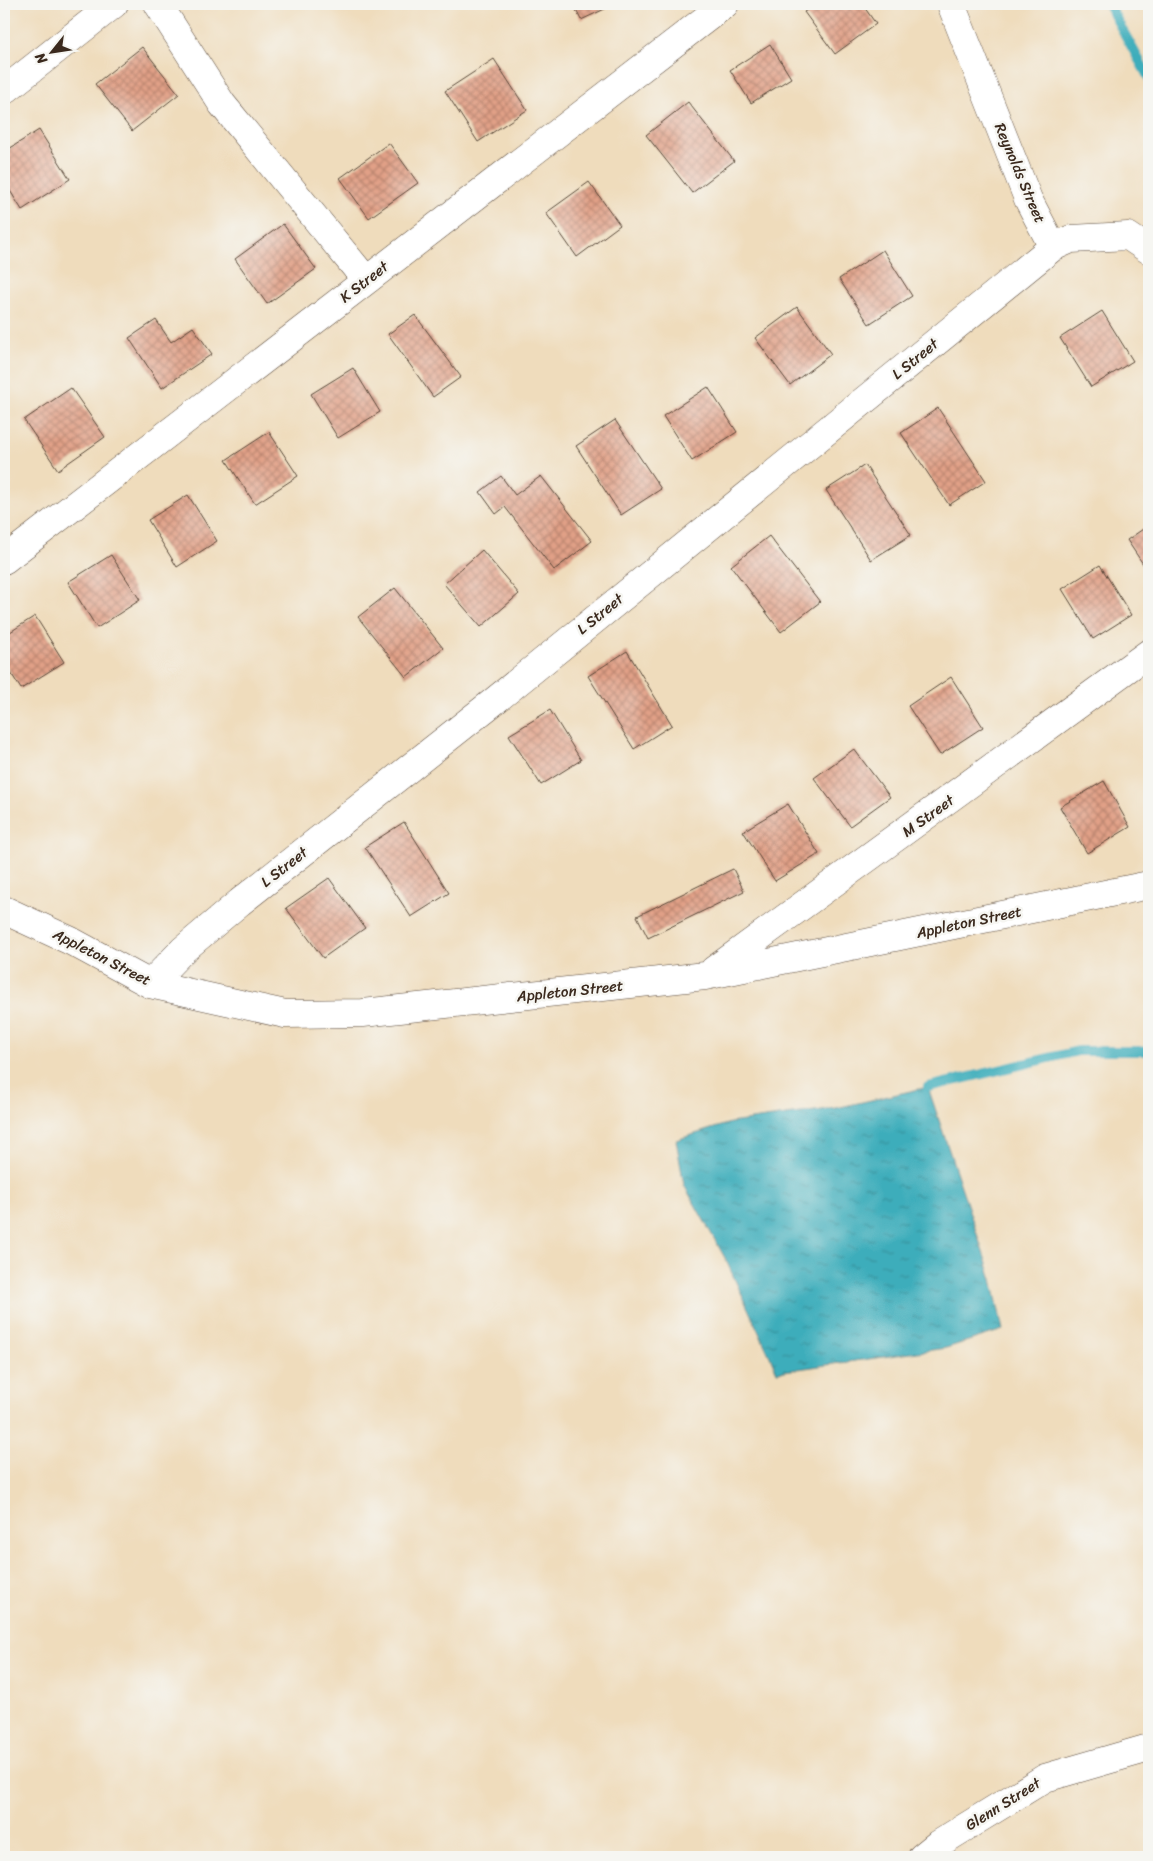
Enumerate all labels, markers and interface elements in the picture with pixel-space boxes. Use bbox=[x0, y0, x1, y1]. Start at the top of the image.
north arrow bbox=[28, 28, 78, 78]
text: N bbox=[28, 48, 55, 70]
street label: Reynolds Street bbox=[987, 119, 1053, 228]
street label: K Street bbox=[334, 254, 395, 310]
street label: L Street bbox=[886, 331, 945, 386]
street label: L Street bbox=[571, 586, 630, 641]
street label: M Street bbox=[896, 787, 961, 844]
street label: L Street bbox=[255, 839, 314, 894]
street label: Appleton Street bbox=[913, 898, 1024, 946]
street label: Appleton Street bbox=[48, 921, 156, 993]
street label: Appleton Street bbox=[514, 972, 625, 1010]
street label: Glenn Street bbox=[960, 1770, 1047, 1838]

